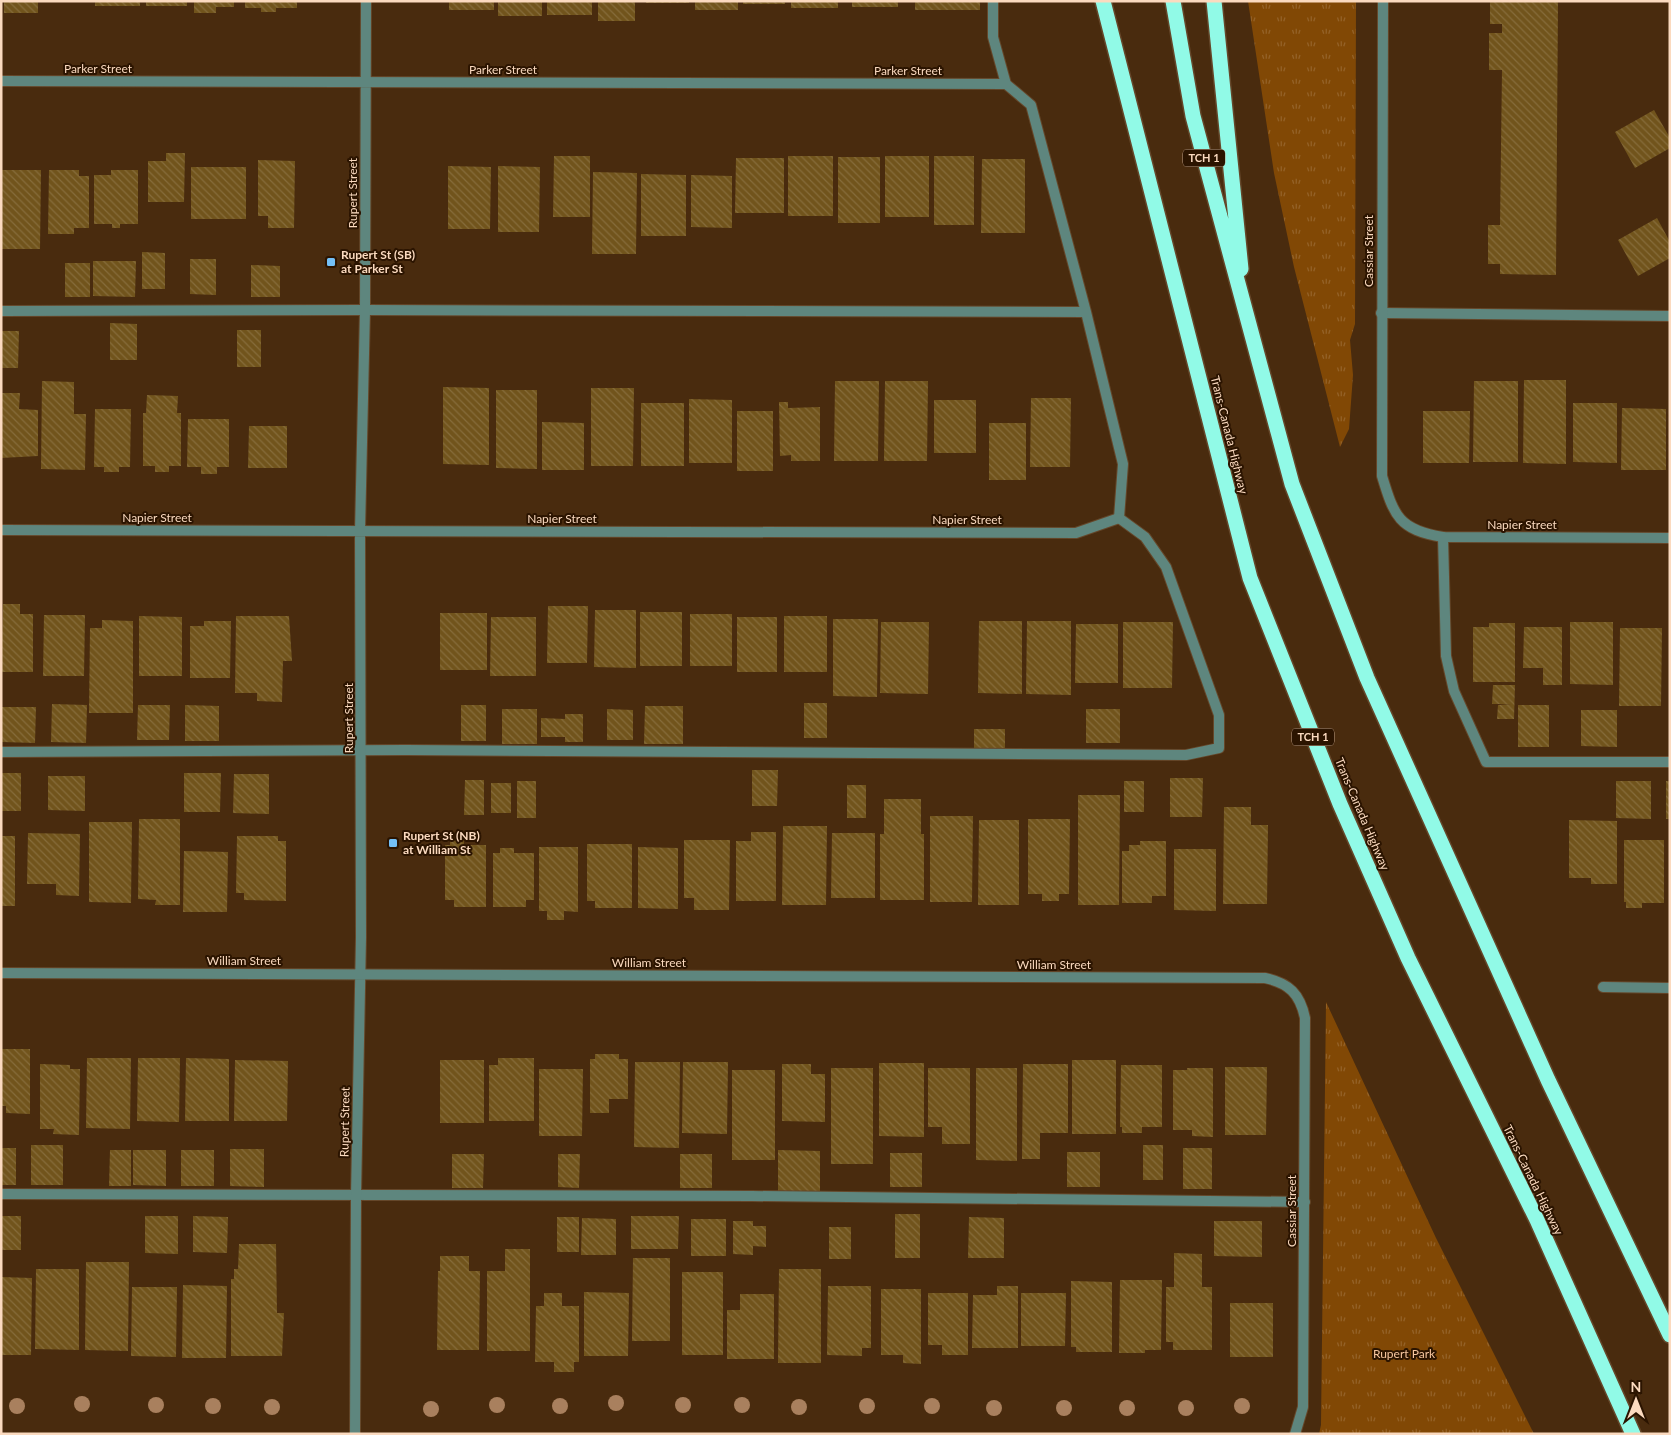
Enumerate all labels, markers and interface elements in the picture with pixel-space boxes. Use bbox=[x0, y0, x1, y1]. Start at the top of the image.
street label: Parker Street bbox=[64, 61, 133, 76]
street label: Parker Street bbox=[469, 62, 538, 77]
street label: Parker Street bbox=[874, 63, 943, 78]
road number: TCH 1 bbox=[1183, 150, 1225, 167]
street label: Rupert Street bbox=[345, 157, 360, 228]
street label: Cassiar Street bbox=[1361, 214, 1376, 287]
place label: Rupert St (SB) at Parker St bbox=[341, 247, 415, 276]
marker: Rupert St (SB) at Parker St bbox=[325, 256, 337, 268]
street label: Trans-Canada Highway bbox=[1208, 374, 1252, 496]
street label: Napier Street bbox=[122, 510, 193, 525]
street label: Napier Street bbox=[527, 511, 598, 526]
street label: Napier Street bbox=[932, 512, 1003, 527]
street label: Napier Street bbox=[1487, 517, 1558, 532]
street label: Rupert Street bbox=[341, 682, 356, 753]
road number: TCH 1 bbox=[1292, 729, 1334, 746]
street label: Trans-Canada Highway bbox=[1332, 755, 1393, 873]
place label: Rupert St (NB) at William St bbox=[403, 828, 480, 857]
marker: Rupert St (NB) at William St bbox=[387, 837, 399, 849]
street label: William Street bbox=[207, 953, 282, 968]
street label: William Street bbox=[612, 955, 687, 970]
street label: William Street bbox=[1017, 957, 1092, 972]
street label: Rupert Street bbox=[336, 1086, 353, 1157]
street label: Trans-Canada Highway bbox=[1500, 1122, 1567, 1238]
street label: Cassiar Street bbox=[1284, 1174, 1299, 1247]
park label: Rupert Park bbox=[1373, 1346, 1436, 1361]
north arrow bbox=[1611, 1375, 1661, 1425]
text: N bbox=[1631, 1378, 1641, 1395]

